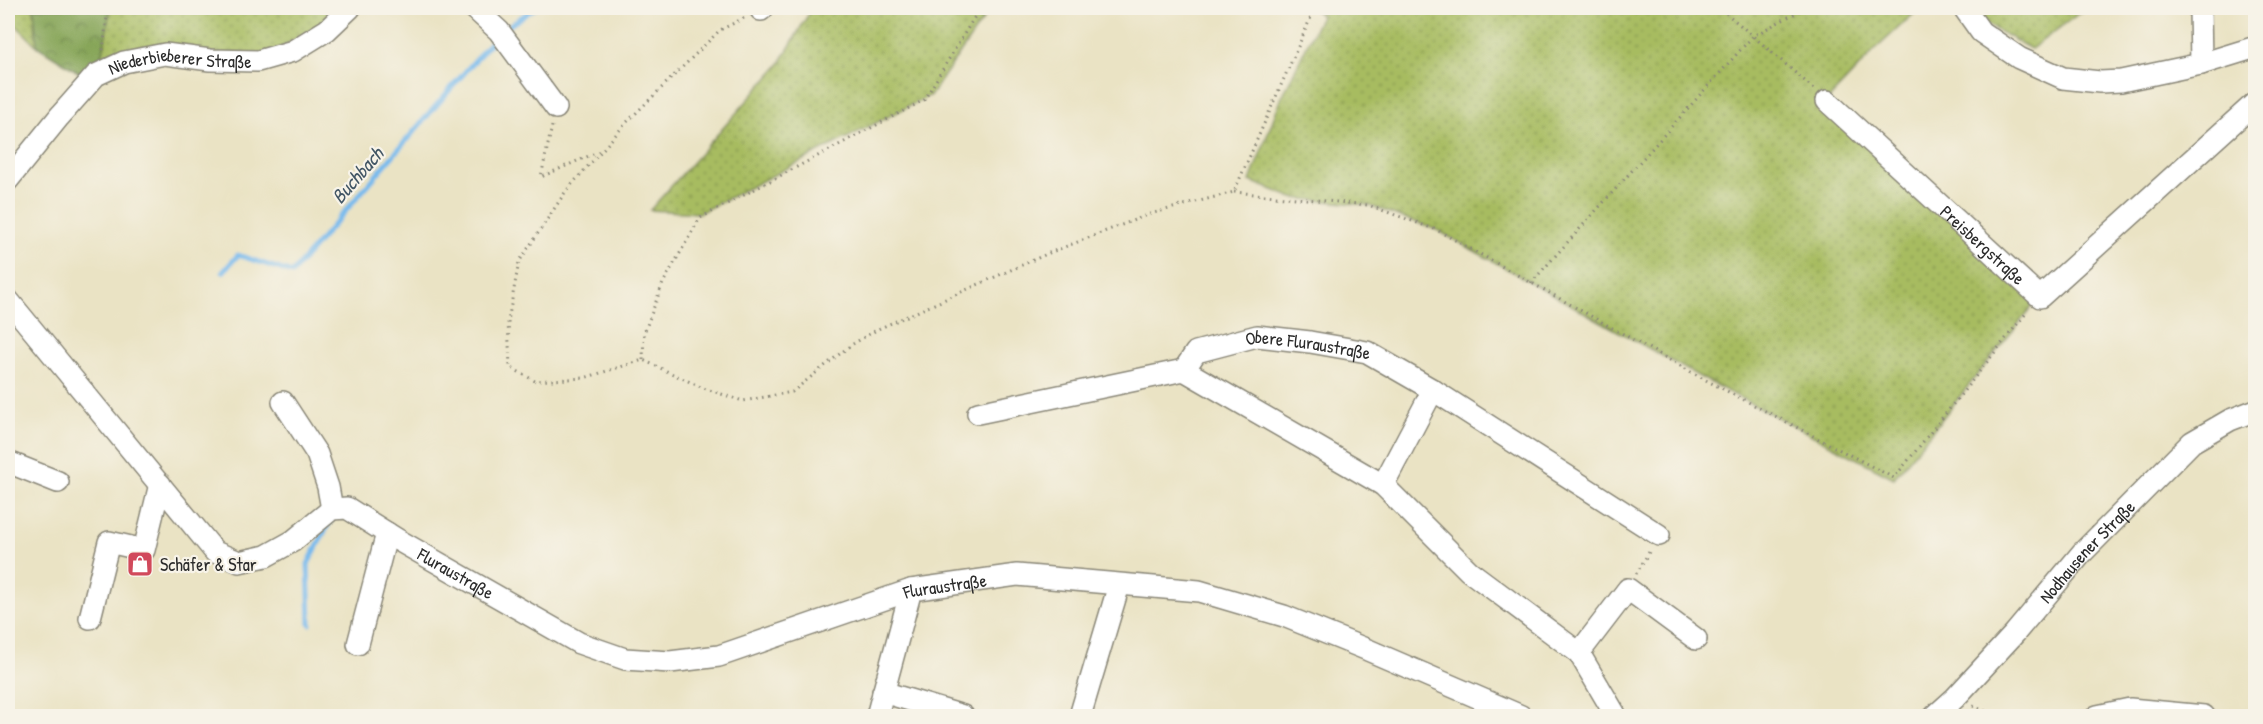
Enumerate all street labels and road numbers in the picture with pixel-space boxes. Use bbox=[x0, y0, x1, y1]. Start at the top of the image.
street label: Niederbieberer Straße bbox=[104, 41, 252, 80]
street label: Preisbergstraße bbox=[1935, 199, 2031, 290]
street label: Obere Fluraustraße bbox=[1242, 323, 1373, 365]
street label: Nodhausener Straße bbox=[2033, 495, 2140, 608]
street label: Fluraustraße bbox=[412, 541, 499, 605]
street label: Fluraustraße bbox=[899, 567, 988, 605]

